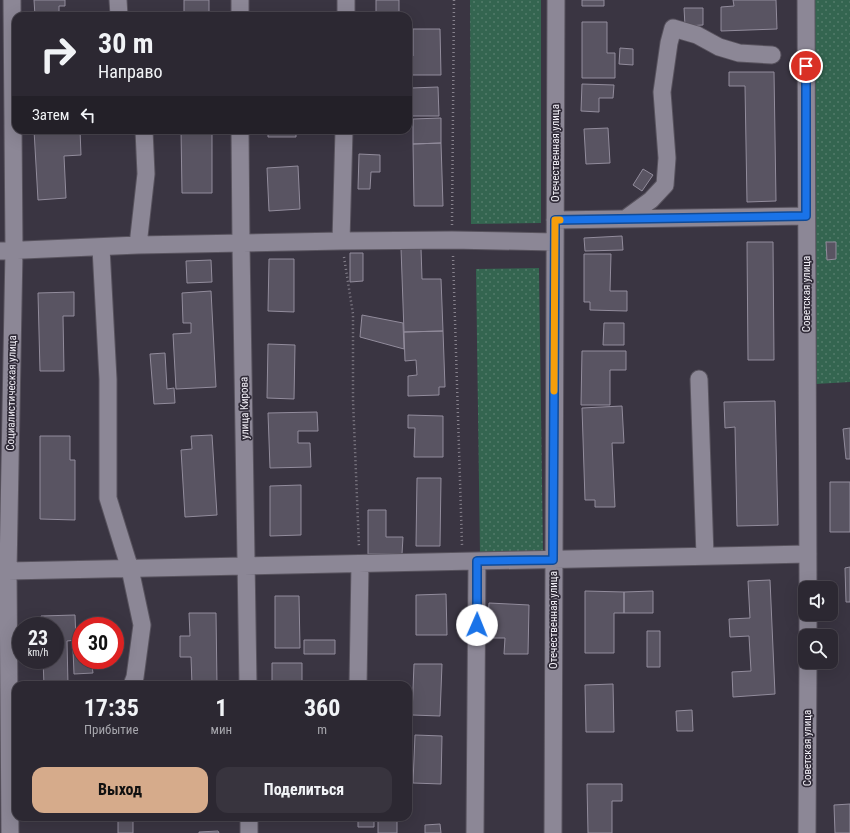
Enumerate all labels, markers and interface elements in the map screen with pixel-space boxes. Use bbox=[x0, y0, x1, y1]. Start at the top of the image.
text: 30 m bbox=[98, 27, 154, 60]
icon: right bbox=[32, 28, 84, 80]
pin bbox=[789, 49, 823, 83]
icon: arrive bbox=[795, 55, 817, 77]
text: Направо bbox=[98, 61, 163, 82]
icon: left bbox=[77, 104, 99, 126]
street label: Отечественная улица bbox=[549, 104, 562, 202]
text: Затем bbox=[32, 106, 69, 124]
street label: Советская улица bbox=[800, 256, 813, 332]
street label: Социалистическая улица bbox=[4, 335, 19, 451]
street label: улица Кирова bbox=[237, 377, 252, 439]
street label: Отечественная улица bbox=[547, 571, 560, 669]
map controls bbox=[798, 581, 838, 669]
button: sound bbox=[798, 581, 838, 621]
position arrow bbox=[456, 604, 498, 646]
speed limit sign: 30 bbox=[72, 617, 124, 669]
text: 23 bbox=[28, 626, 48, 650]
button: search bbox=[798, 629, 838, 669]
text: km/h bbox=[28, 647, 48, 658]
text: 17:35 bbox=[84, 694, 139, 722]
text: 1 bbox=[215, 694, 227, 722]
text: 360 bbox=[304, 694, 340, 722]
street label: Советская улица bbox=[801, 710, 814, 786]
text: Прибытие bbox=[84, 722, 139, 737]
text: мин bbox=[211, 722, 232, 737]
text: m bbox=[317, 722, 327, 737]
button: Выход bbox=[32, 767, 208, 813]
button: Поделиться bbox=[216, 767, 392, 813]

